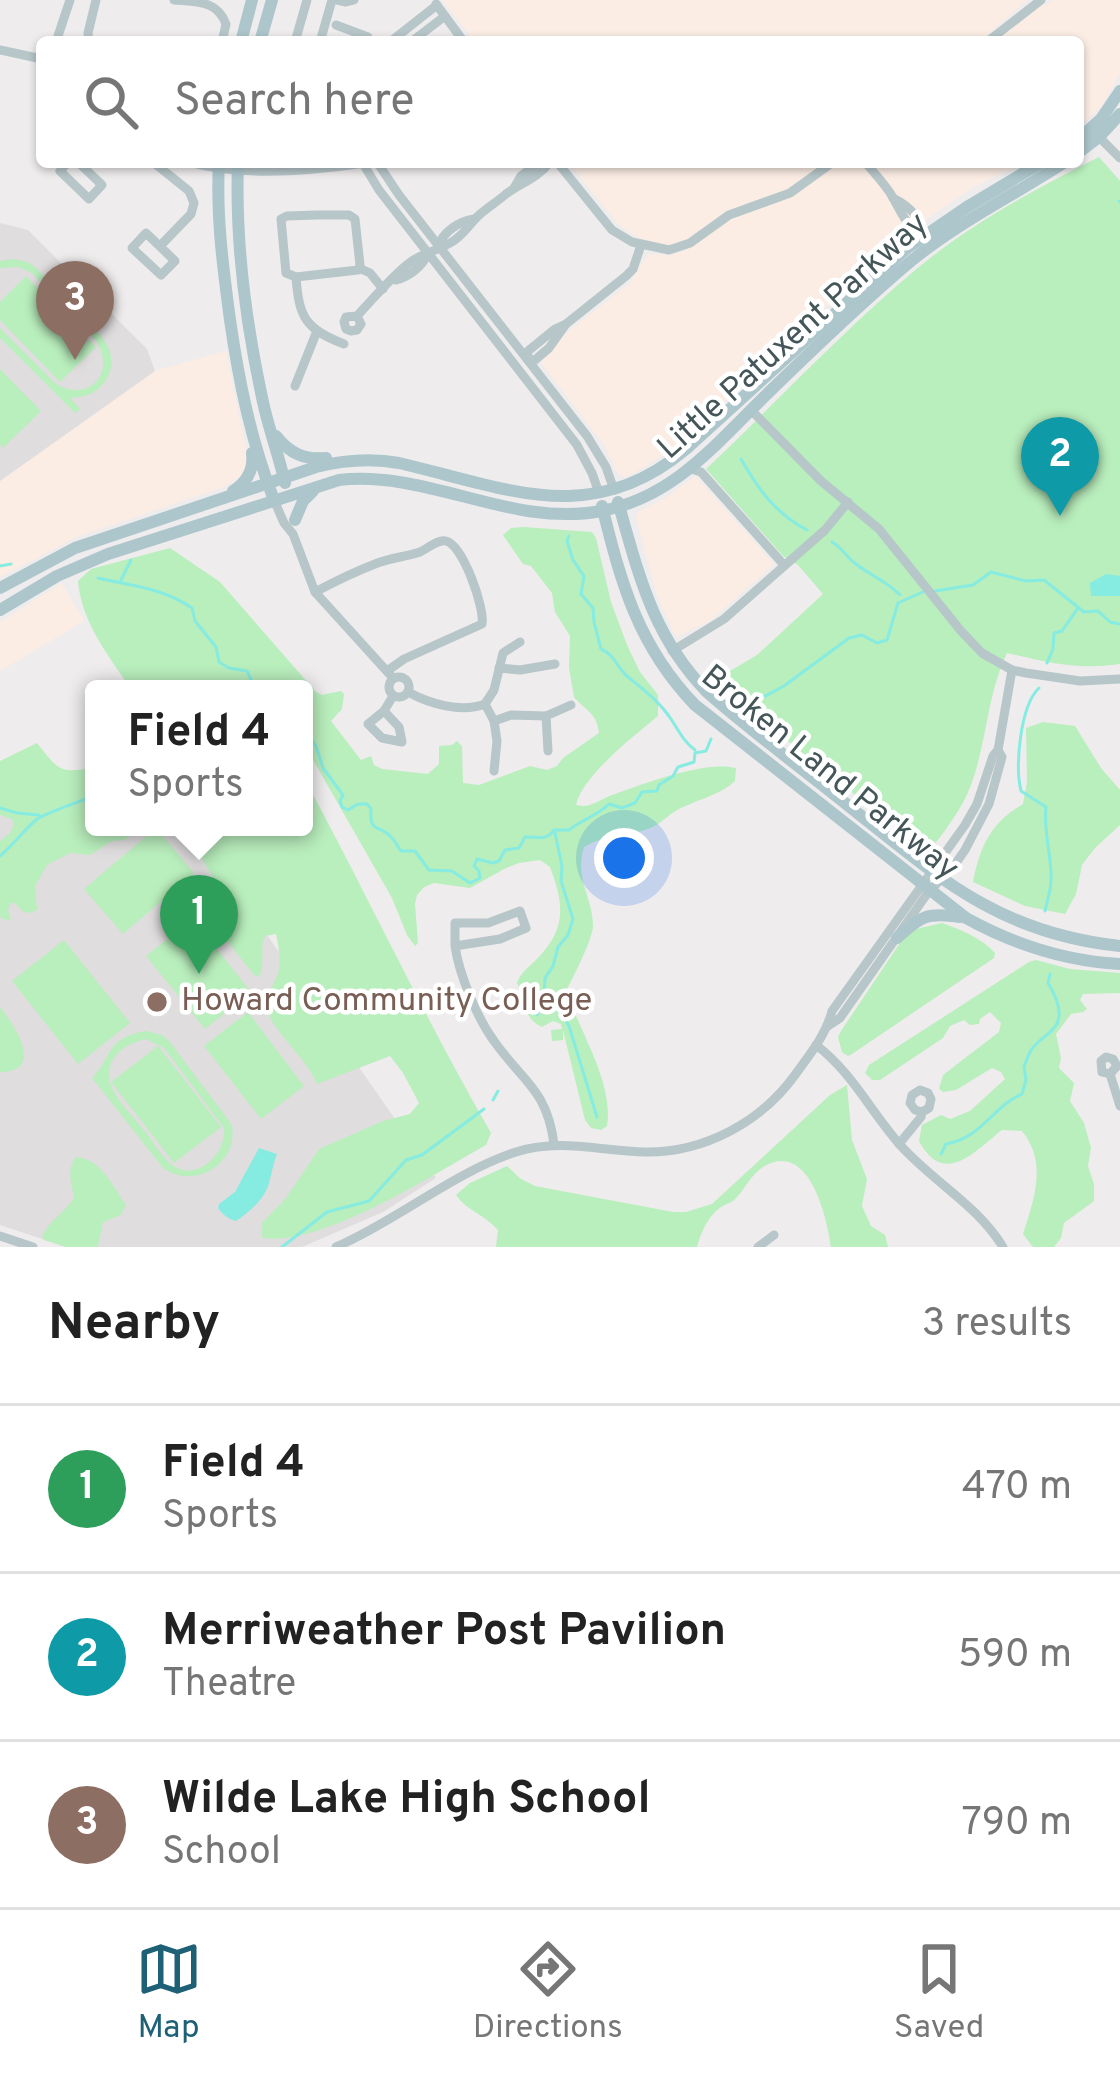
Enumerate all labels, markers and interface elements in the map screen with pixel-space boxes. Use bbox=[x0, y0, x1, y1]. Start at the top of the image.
search box bbox=[36, 36, 1084, 168]
icon: search bbox=[78, 69, 144, 135]
text: Search here bbox=[174, 74, 414, 131]
street label: Little Patuxent Parkway bbox=[650, 204, 938, 470]
pin: 3 bbox=[36, 261, 114, 360]
pin: 2 bbox=[1021, 417, 1099, 516]
street label: Broken Land Parkway bbox=[691, 657, 967, 891]
popup bbox=[85, 680, 313, 836]
text: Field 4 bbox=[128, 705, 270, 762]
text: Sports bbox=[128, 762, 244, 811]
your location bbox=[594, 828, 654, 888]
pin: 1 bbox=[160, 875, 238, 974]
place label: Howard Community College bbox=[181, 981, 592, 1023]
marker: Howard Community College bbox=[144, 989, 170, 1015]
text: Nearby bbox=[48, 1293, 220, 1358]
text: 3 results bbox=[922, 1301, 1072, 1350]
text: Field 4 bbox=[162, 1436, 305, 1493]
text: 1 bbox=[79, 1464, 95, 1513]
text: 470 m bbox=[962, 1464, 1072, 1513]
text: Sports bbox=[162, 1493, 278, 1542]
text: Merriweather Post Pavilion bbox=[162, 1604, 726, 1661]
text: 2 bbox=[75, 1632, 99, 1681]
text: 590 m bbox=[958, 1632, 1072, 1681]
text: Theatre bbox=[162, 1661, 296, 1710]
text: Wilde Lake High School bbox=[162, 1772, 651, 1829]
text: 3 bbox=[75, 1800, 99, 1849]
text: 790 m bbox=[961, 1800, 1072, 1849]
text: School bbox=[162, 1829, 281, 1878]
tab: Map bbox=[136, 1936, 202, 2050]
tab: Directions bbox=[473, 1936, 623, 2050]
tab: Saved bbox=[894, 1936, 984, 2050]

